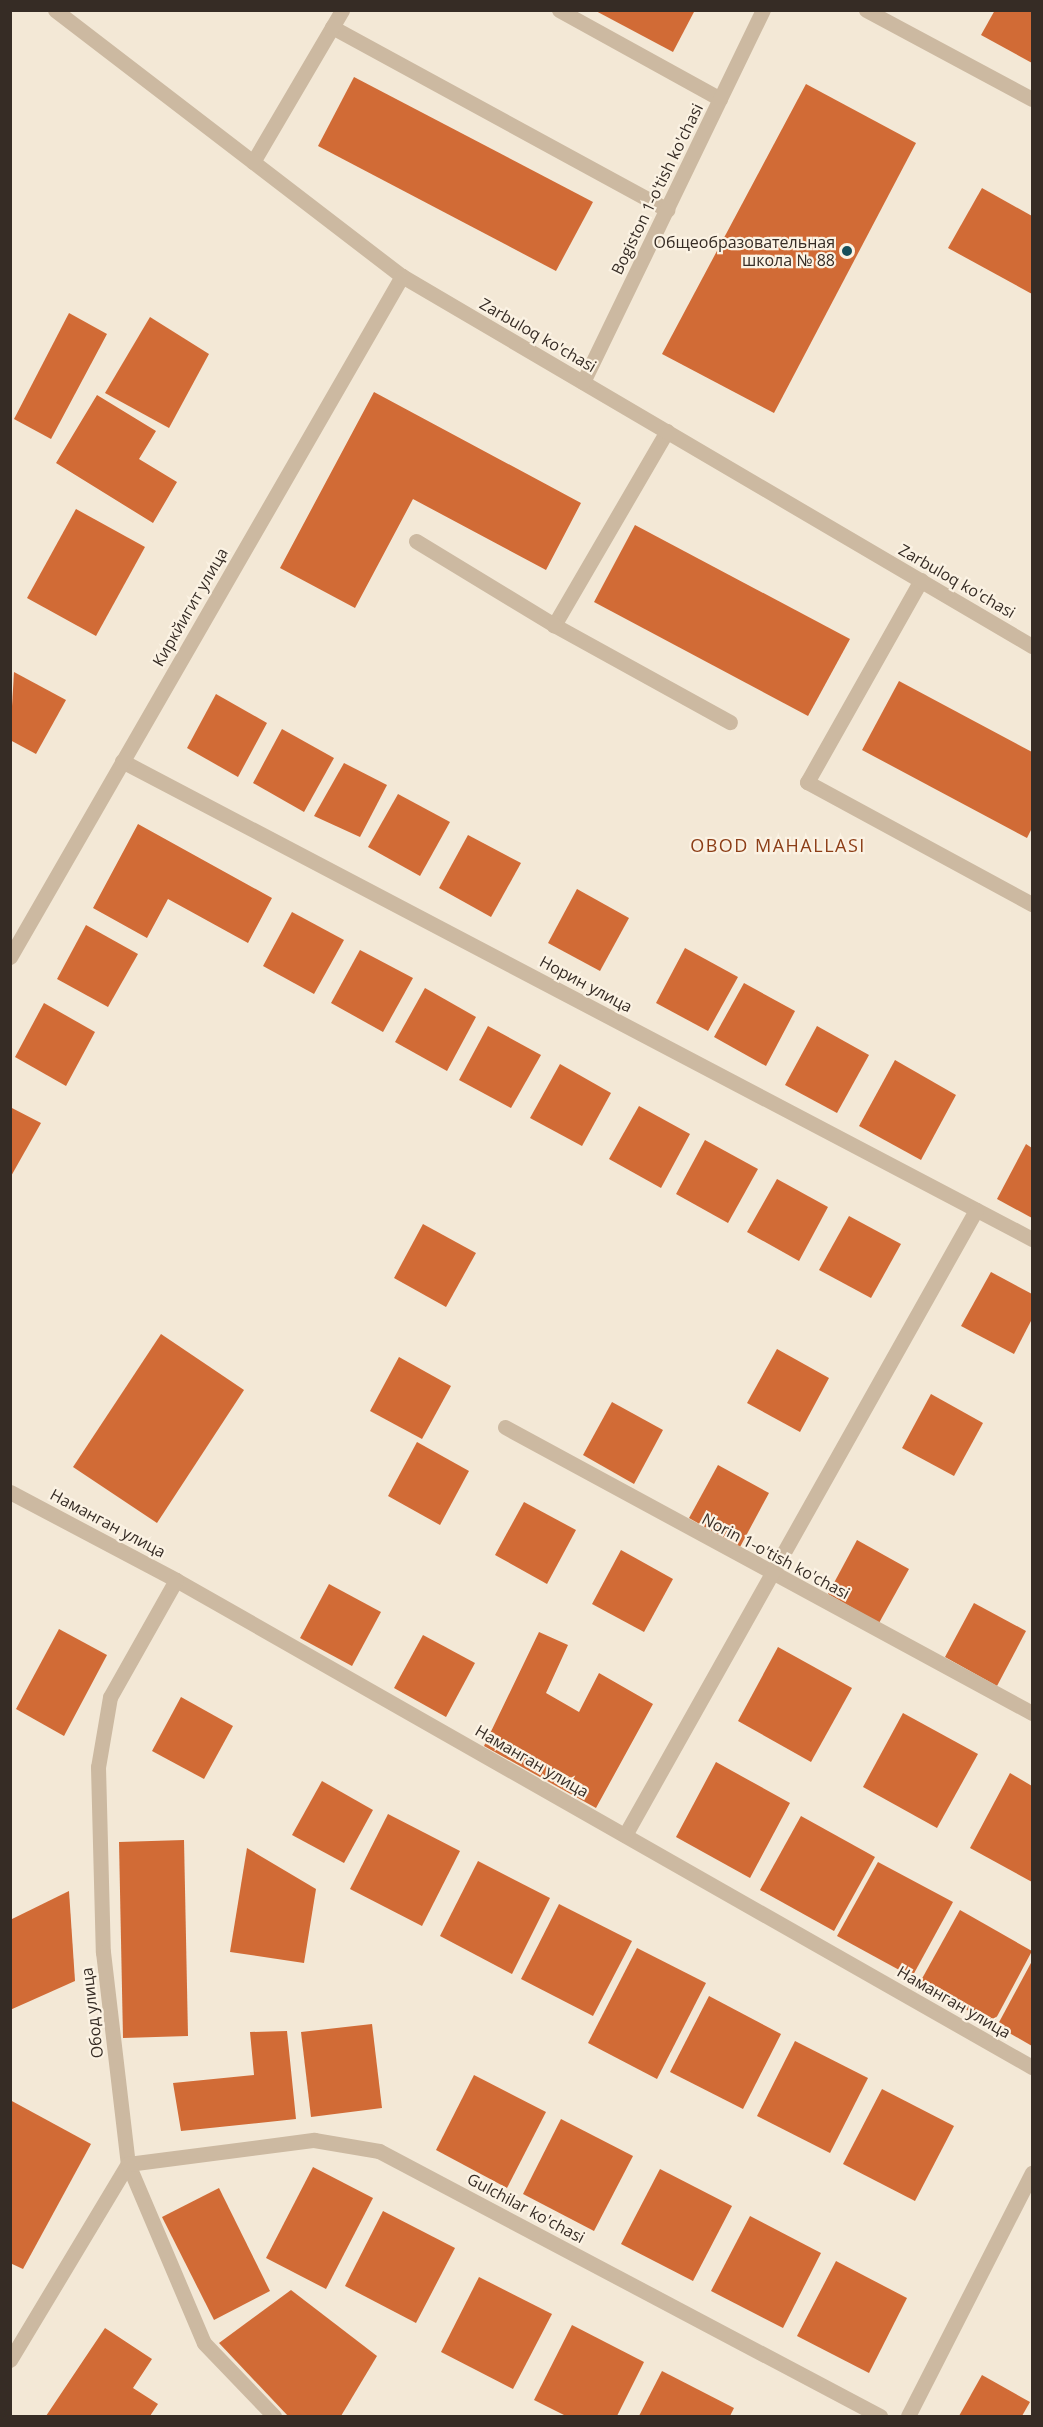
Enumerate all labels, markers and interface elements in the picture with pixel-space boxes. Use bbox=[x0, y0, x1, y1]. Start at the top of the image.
street label: Bogiston 1-o'tish ko'chasi bbox=[607, 100, 707, 278]
place label: Общеобразовательная школа № 88 bbox=[653, 232, 835, 270]
marker: Общеобразовательная школа № 88 bbox=[840, 244, 854, 258]
street label: Zarbuloq ko'chasi bbox=[476, 294, 600, 376]
street label: Zarbuloq ko'chasi bbox=[895, 540, 1019, 622]
street label: Киркйигит улица bbox=[148, 544, 232, 670]
district label: OBOD MAHALLASI bbox=[690, 834, 866, 856]
street label: Норин улица bbox=[537, 952, 635, 1016]
street label: Наманган улица bbox=[47, 1485, 169, 1561]
street label: Norin 1-o'tish ko'chasi bbox=[699, 1509, 853, 1603]
street label: Наманган улица bbox=[472, 1721, 592, 1801]
street label: Наманган улица bbox=[894, 1962, 1014, 2042]
street label: Обод улица bbox=[77, 1967, 107, 2059]
street label: Gulchilar ko'chasi bbox=[464, 2169, 588, 2247]

